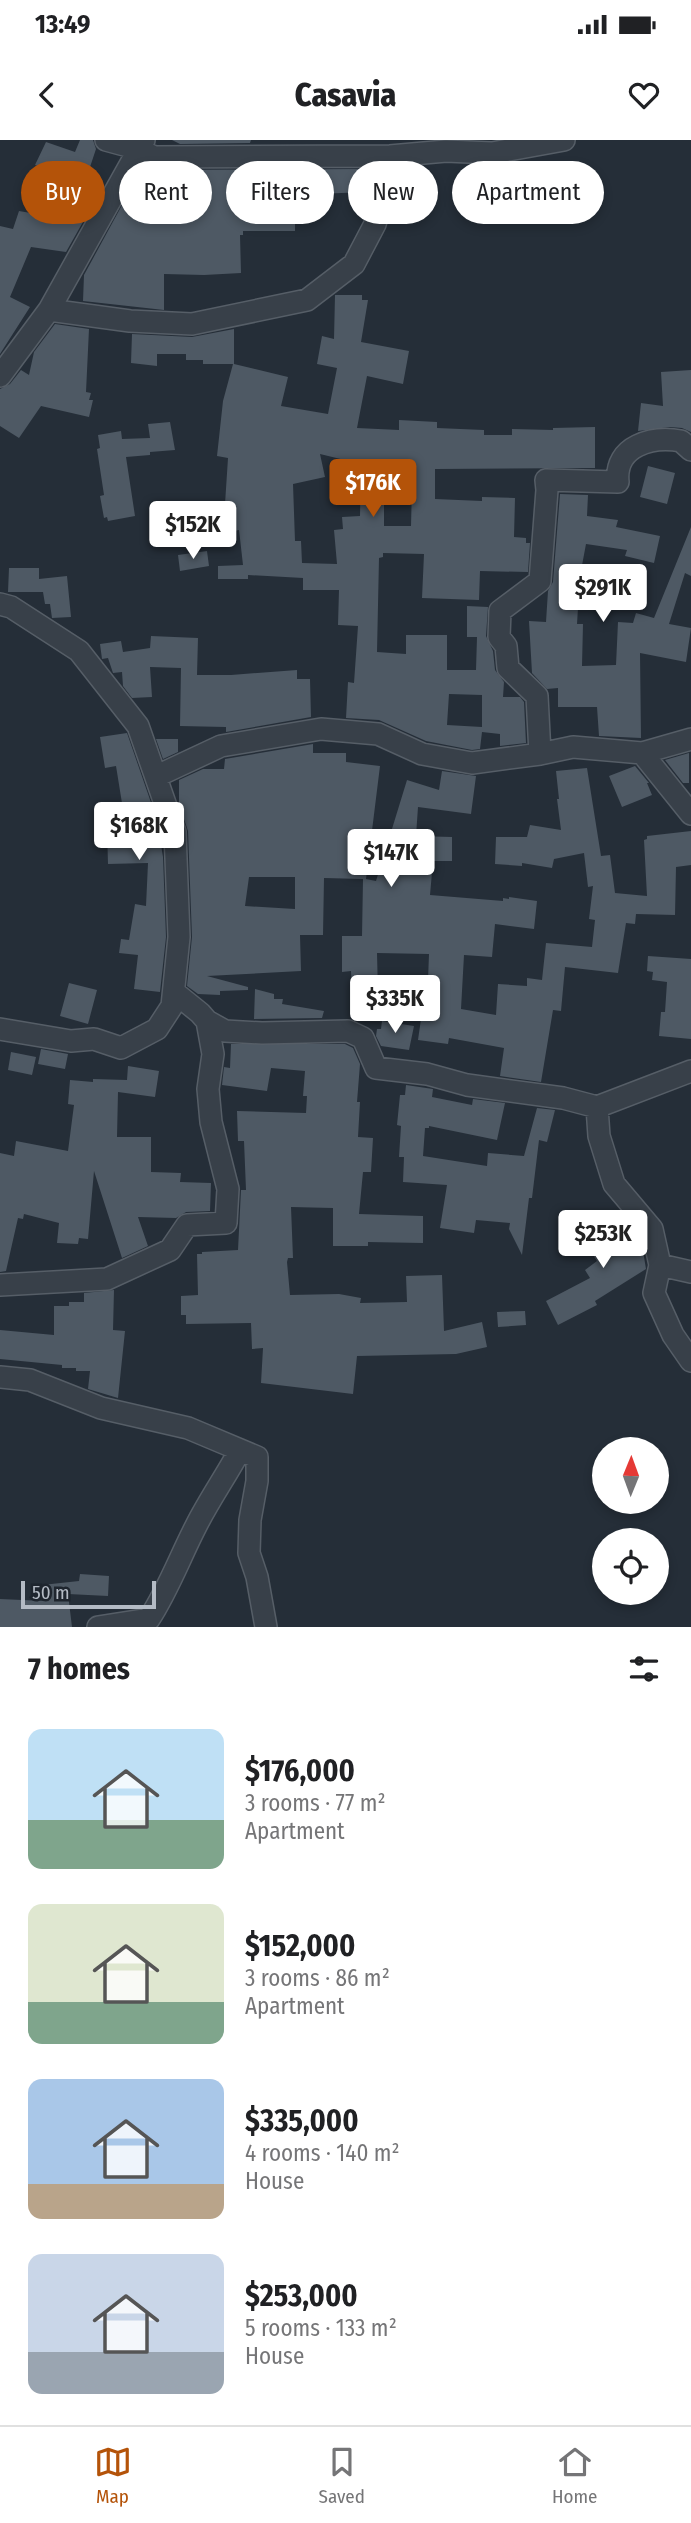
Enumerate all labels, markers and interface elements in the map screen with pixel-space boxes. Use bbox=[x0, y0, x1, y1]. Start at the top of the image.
text: 13:49 bbox=[35, 9, 90, 40]
icon: back bbox=[28, 76, 66, 114]
text: Casavia bbox=[295, 76, 396, 114]
icon: heart bbox=[625, 76, 663, 114]
chip: Buy bbox=[21, 161, 105, 224]
chip: Rent bbox=[119, 161, 212, 224]
chip: Filters bbox=[226, 161, 334, 224]
chip: New bbox=[348, 161, 438, 224]
chip: Apartment bbox=[452, 161, 604, 224]
pin: $176K bbox=[324, 460, 422, 519]
text: $176K bbox=[345, 468, 401, 496]
pin: $152K bbox=[144, 502, 242, 561]
text: $152K bbox=[165, 510, 221, 538]
pin: $291K bbox=[554, 564, 652, 624]
text: $291K bbox=[575, 573, 631, 601]
pin: $168K bbox=[90, 802, 188, 862]
text: $168K bbox=[110, 811, 168, 839]
pin: $147K bbox=[342, 830, 440, 889]
text: $147K bbox=[364, 838, 418, 866]
pin: $335K bbox=[346, 976, 444, 1035]
text: $335K bbox=[366, 984, 424, 1012]
pin: $253K bbox=[554, 1210, 652, 1270]
text: $253K bbox=[574, 1219, 632, 1247]
north arrow bbox=[592, 1437, 668, 1514]
map controls bbox=[592, 1437, 669, 1605]
button: locate bbox=[592, 1528, 669, 1605]
scale bar bbox=[21, 1578, 156, 1610]
text: 50 m bbox=[32, 1581, 70, 1604]
icon: filters bbox=[625, 1650, 663, 1688]
text: 7 homes bbox=[28, 1651, 130, 1687]
text: $176,000 bbox=[245, 1753, 355, 1789]
icon: home bbox=[84, 1757, 168, 1841]
text: 3 rooms · 77 m² bbox=[245, 1789, 386, 1817]
text: Apartment bbox=[245, 1817, 345, 1845]
text: $152,000 bbox=[245, 1928, 355, 1964]
icon: home bbox=[84, 1932, 168, 2016]
text: 3 rooms · 86 m² bbox=[245, 1964, 390, 1992]
text: Apartment bbox=[245, 1992, 345, 2020]
text: $335,000 bbox=[245, 2103, 359, 2139]
icon: home bbox=[84, 2107, 168, 2191]
text: 4 rooms · 140 m² bbox=[245, 2139, 400, 2167]
text: House bbox=[245, 2167, 304, 2195]
text: $253,000 bbox=[245, 2278, 358, 2314]
icon: home bbox=[84, 2282, 168, 2366]
text: 5 rooms · 133 m² bbox=[245, 2314, 397, 2342]
text: House bbox=[245, 2342, 304, 2370]
tab: Map bbox=[94, 2443, 132, 2508]
tab: Saved bbox=[319, 2443, 365, 2508]
tab: Home bbox=[552, 2443, 597, 2508]

